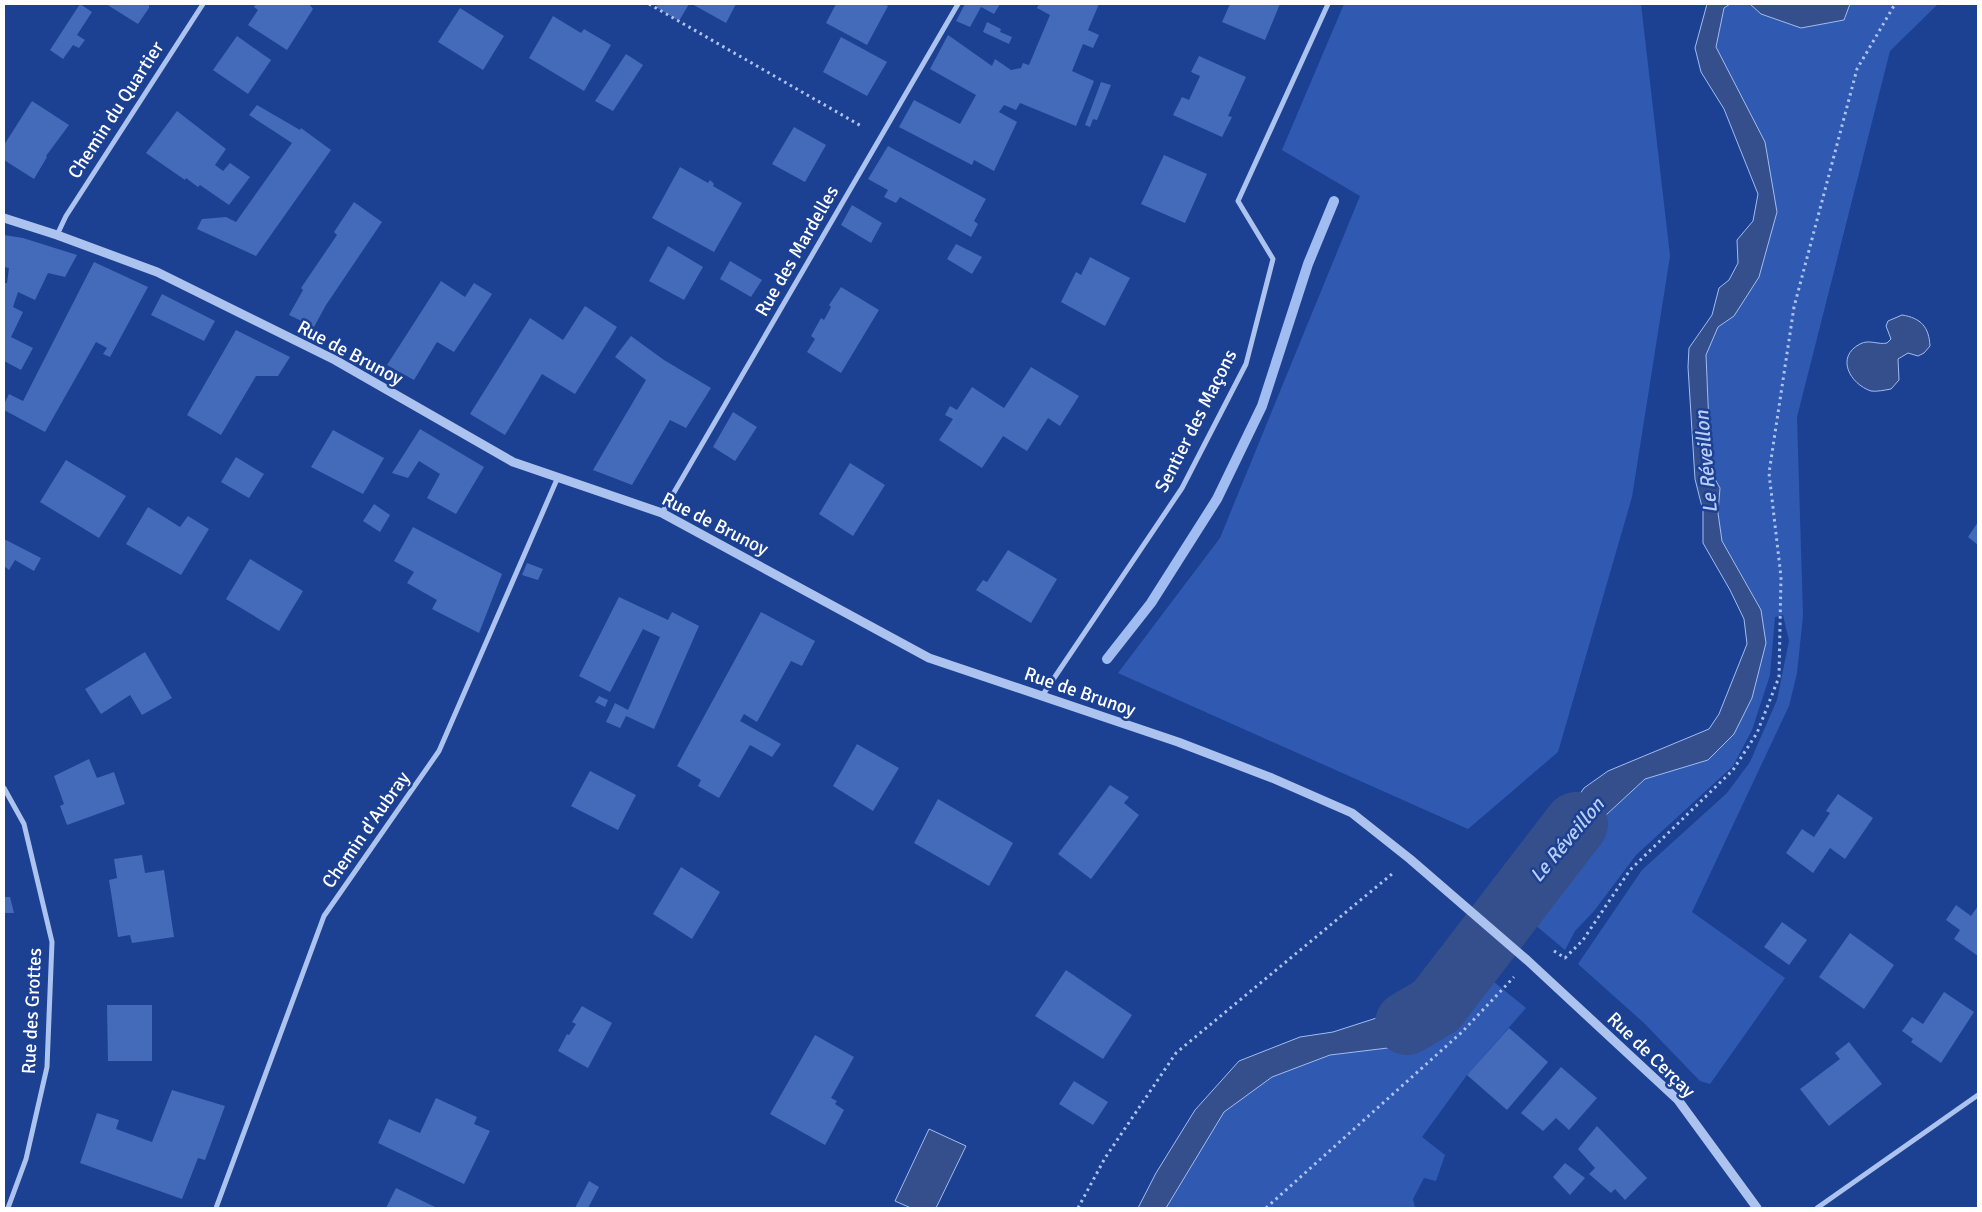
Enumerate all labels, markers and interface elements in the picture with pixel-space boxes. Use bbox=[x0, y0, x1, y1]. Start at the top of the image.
street label: Chemin du Quartier bbox=[63, 37, 169, 183]
street label: Rue des Mardelles bbox=[750, 181, 844, 321]
street label: Rue de Brunoy bbox=[293, 315, 407, 391]
street label: Sentier des Maçons bbox=[1150, 345, 1242, 497]
water label: Le Réveillon bbox=[1689, 409, 1723, 514]
street label: Rue de Brunoy bbox=[658, 487, 772, 561]
street label: Rue de Brunoy bbox=[1021, 662, 1139, 722]
street label: Chemin d'Aubray bbox=[317, 767, 415, 893]
water label: Le Réveillon bbox=[1524, 792, 1610, 887]
street label: Rue des Grottes bbox=[17, 947, 47, 1075]
street label: Rue de Cerçay bbox=[1602, 1007, 1700, 1103]

